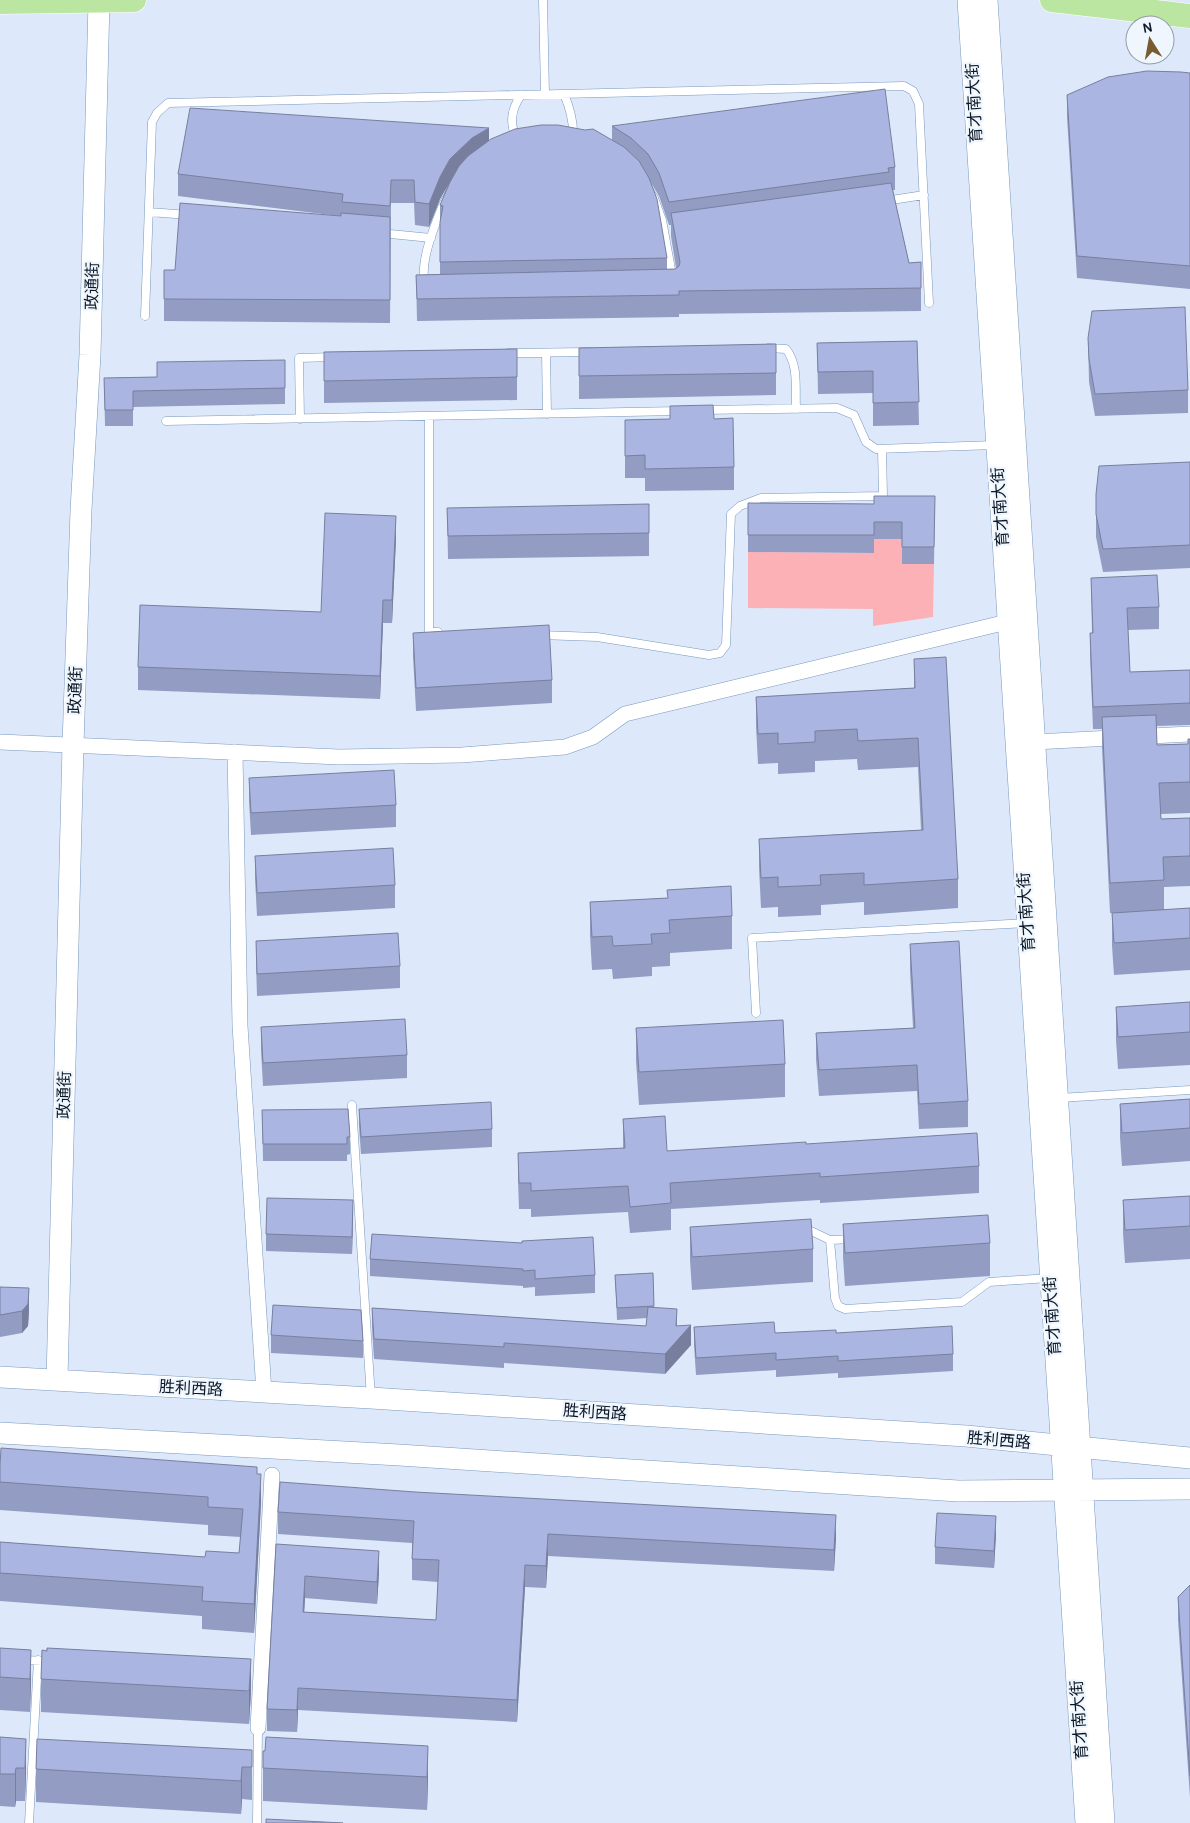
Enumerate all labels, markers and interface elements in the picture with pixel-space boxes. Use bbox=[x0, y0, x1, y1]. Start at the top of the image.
north arrow bbox=[1125, 15, 1175, 65]
text: N bbox=[1141, 18, 1154, 37]
street label: 育才南大街 bbox=[962, 63, 986, 143]
street label: 政通街 bbox=[82, 262, 102, 310]
street label: 育才南大街 bbox=[988, 466, 1012, 548]
street label: 政通街 bbox=[65, 666, 85, 714]
street label: 育才南大街 bbox=[1014, 871, 1038, 953]
street label: 政通街 bbox=[54, 1071, 74, 1119]
street label: 育才南大街 bbox=[1040, 1275, 1064, 1357]
street label: 胜利西路 bbox=[159, 1377, 223, 1399]
street label: 胜利西路 bbox=[562, 1400, 628, 1424]
street label: 胜利西路 bbox=[966, 1428, 1032, 1452]
street label: 育才南大街 bbox=[1067, 1679, 1091, 1761]

